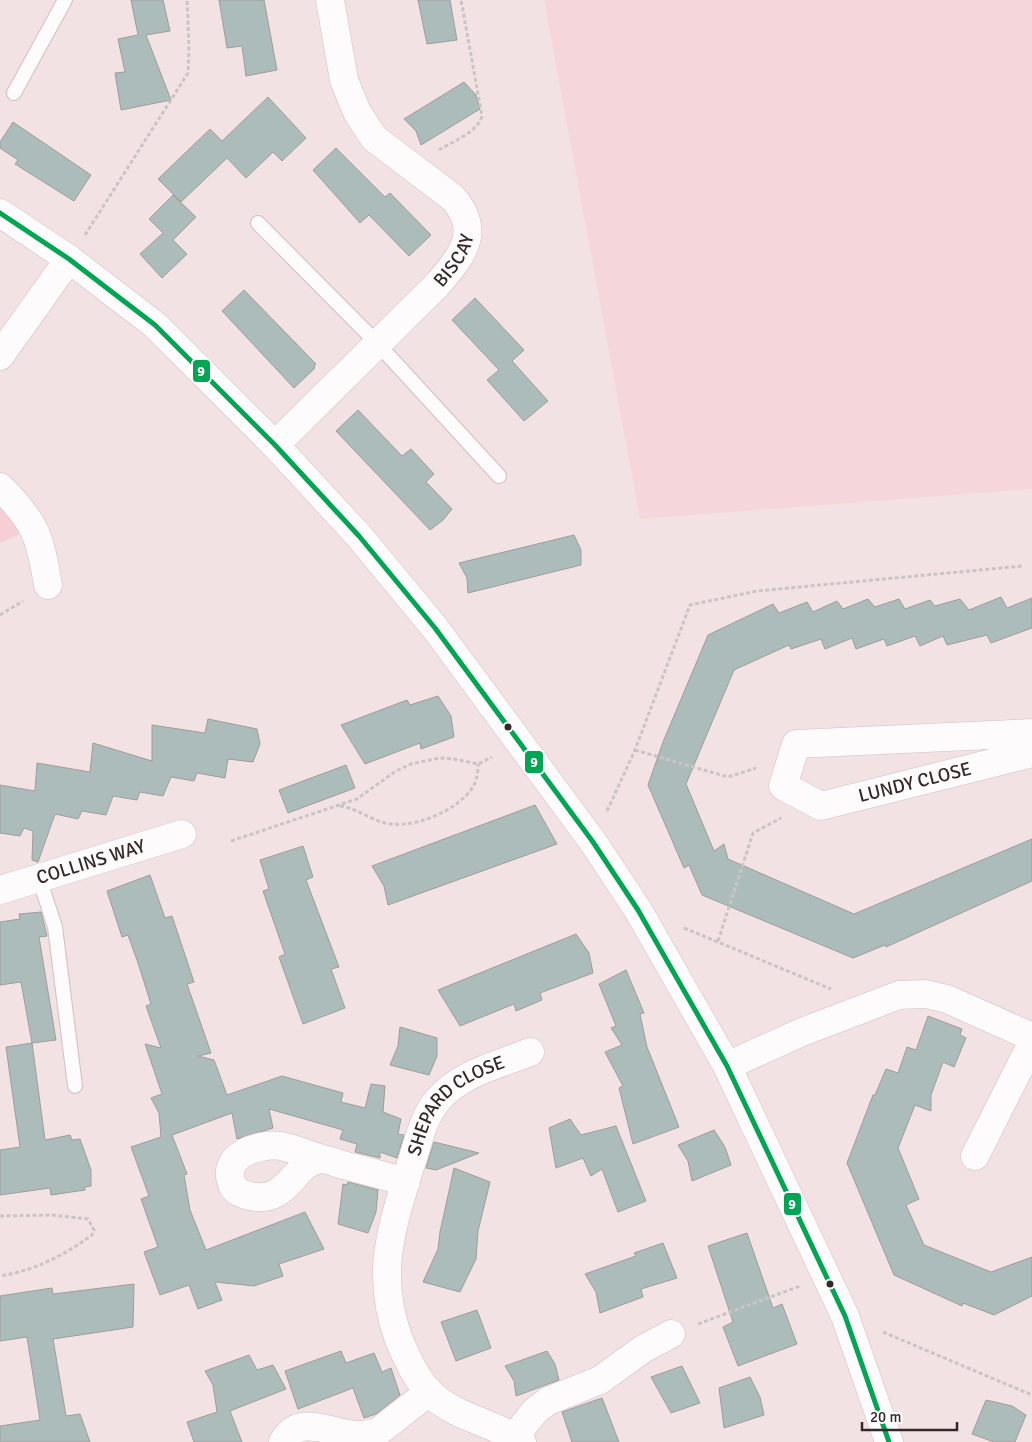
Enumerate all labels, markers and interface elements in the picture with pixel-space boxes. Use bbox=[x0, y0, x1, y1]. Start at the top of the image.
street label: BISCAY bbox=[428, 231, 479, 292]
line badge: 9 bbox=[192, 359, 211, 383]
text: 9 bbox=[197, 363, 205, 380]
unlabelled marker bbox=[503, 722, 513, 732]
line badge: 9 bbox=[524, 750, 544, 774]
text: 9 bbox=[530, 754, 538, 771]
street label: LUNDY CLOSE bbox=[856, 757, 974, 808]
street label: COLLINS WAY bbox=[34, 834, 148, 890]
street label: SHEPARD CLOSE bbox=[402, 1050, 508, 1159]
line badge: 9 bbox=[783, 1192, 802, 1216]
text: 9 bbox=[788, 1196, 796, 1213]
unlabelled marker bbox=[825, 1279, 835, 1289]
scale bar bbox=[862, 1400, 957, 1432]
text: 20 m bbox=[870, 1408, 901, 1426]

